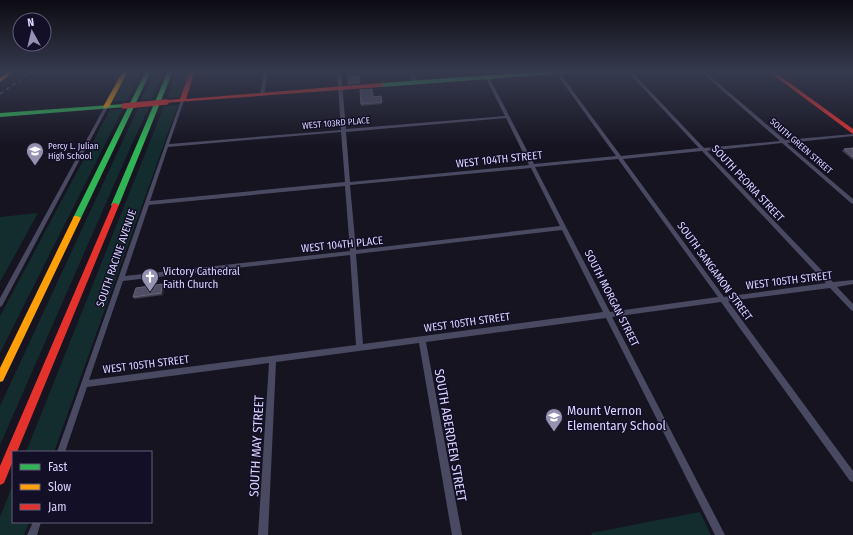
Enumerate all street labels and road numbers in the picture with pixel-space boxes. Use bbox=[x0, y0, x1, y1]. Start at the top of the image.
street label: WEST 103RD PLACE bbox=[302, 115, 370, 131]
street label: SOUTH GREEN STREET bbox=[768, 116, 835, 176]
street label: SOUTH PEORIA STREET bbox=[709, 142, 787, 225]
street label: WEST 104TH STREET bbox=[455, 148, 544, 171]
street label: SOUTH RACINE AVENUE bbox=[94, 208, 139, 309]
street label: SOUTH SANGAMON STREET bbox=[674, 219, 755, 324]
street label: WEST 104TH PLACE bbox=[300, 234, 384, 255]
street label: SOUTH MORGAN STREET bbox=[582, 248, 642, 350]
street label: WEST 105TH STREET bbox=[745, 269, 834, 292]
street label: WEST 105TH STREET bbox=[423, 310, 512, 335]
street label: WEST 105TH STREET bbox=[102, 353, 191, 376]
street label: SOUTH ABERDEEN STREET bbox=[431, 368, 470, 503]
street label: SOUTH MAY STREET bbox=[246, 395, 267, 497]

